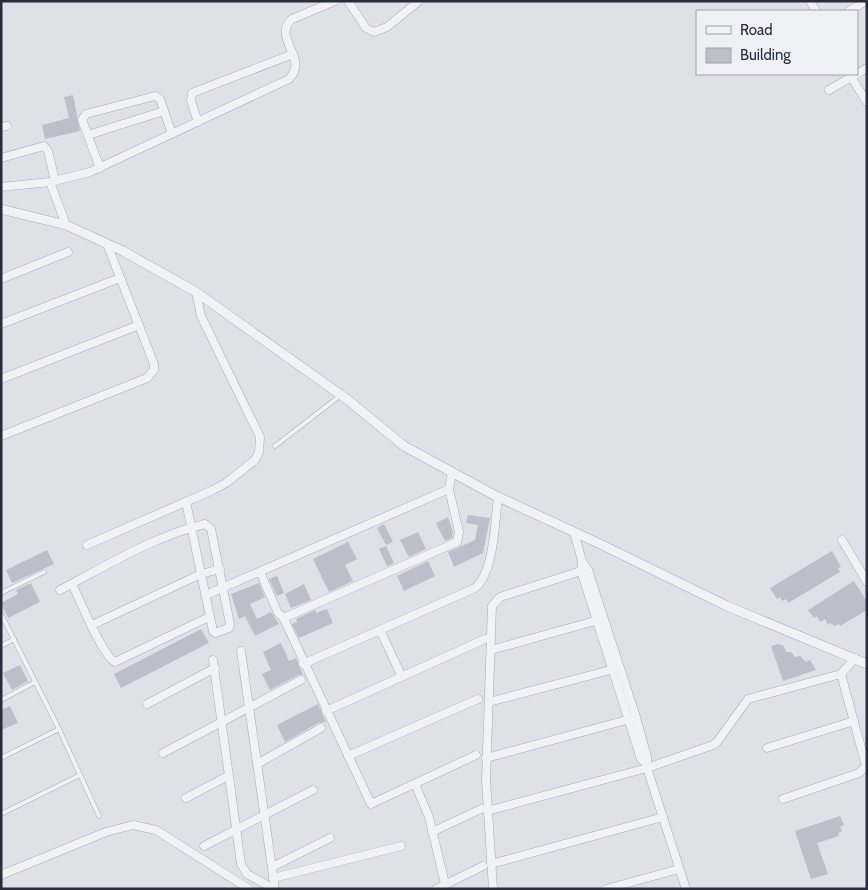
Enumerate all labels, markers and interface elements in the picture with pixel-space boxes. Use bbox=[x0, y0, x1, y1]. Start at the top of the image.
legend bbox=[696, 10, 858, 75]
text: Road bbox=[740, 21, 773, 39]
text: Building bbox=[740, 46, 791, 64]

